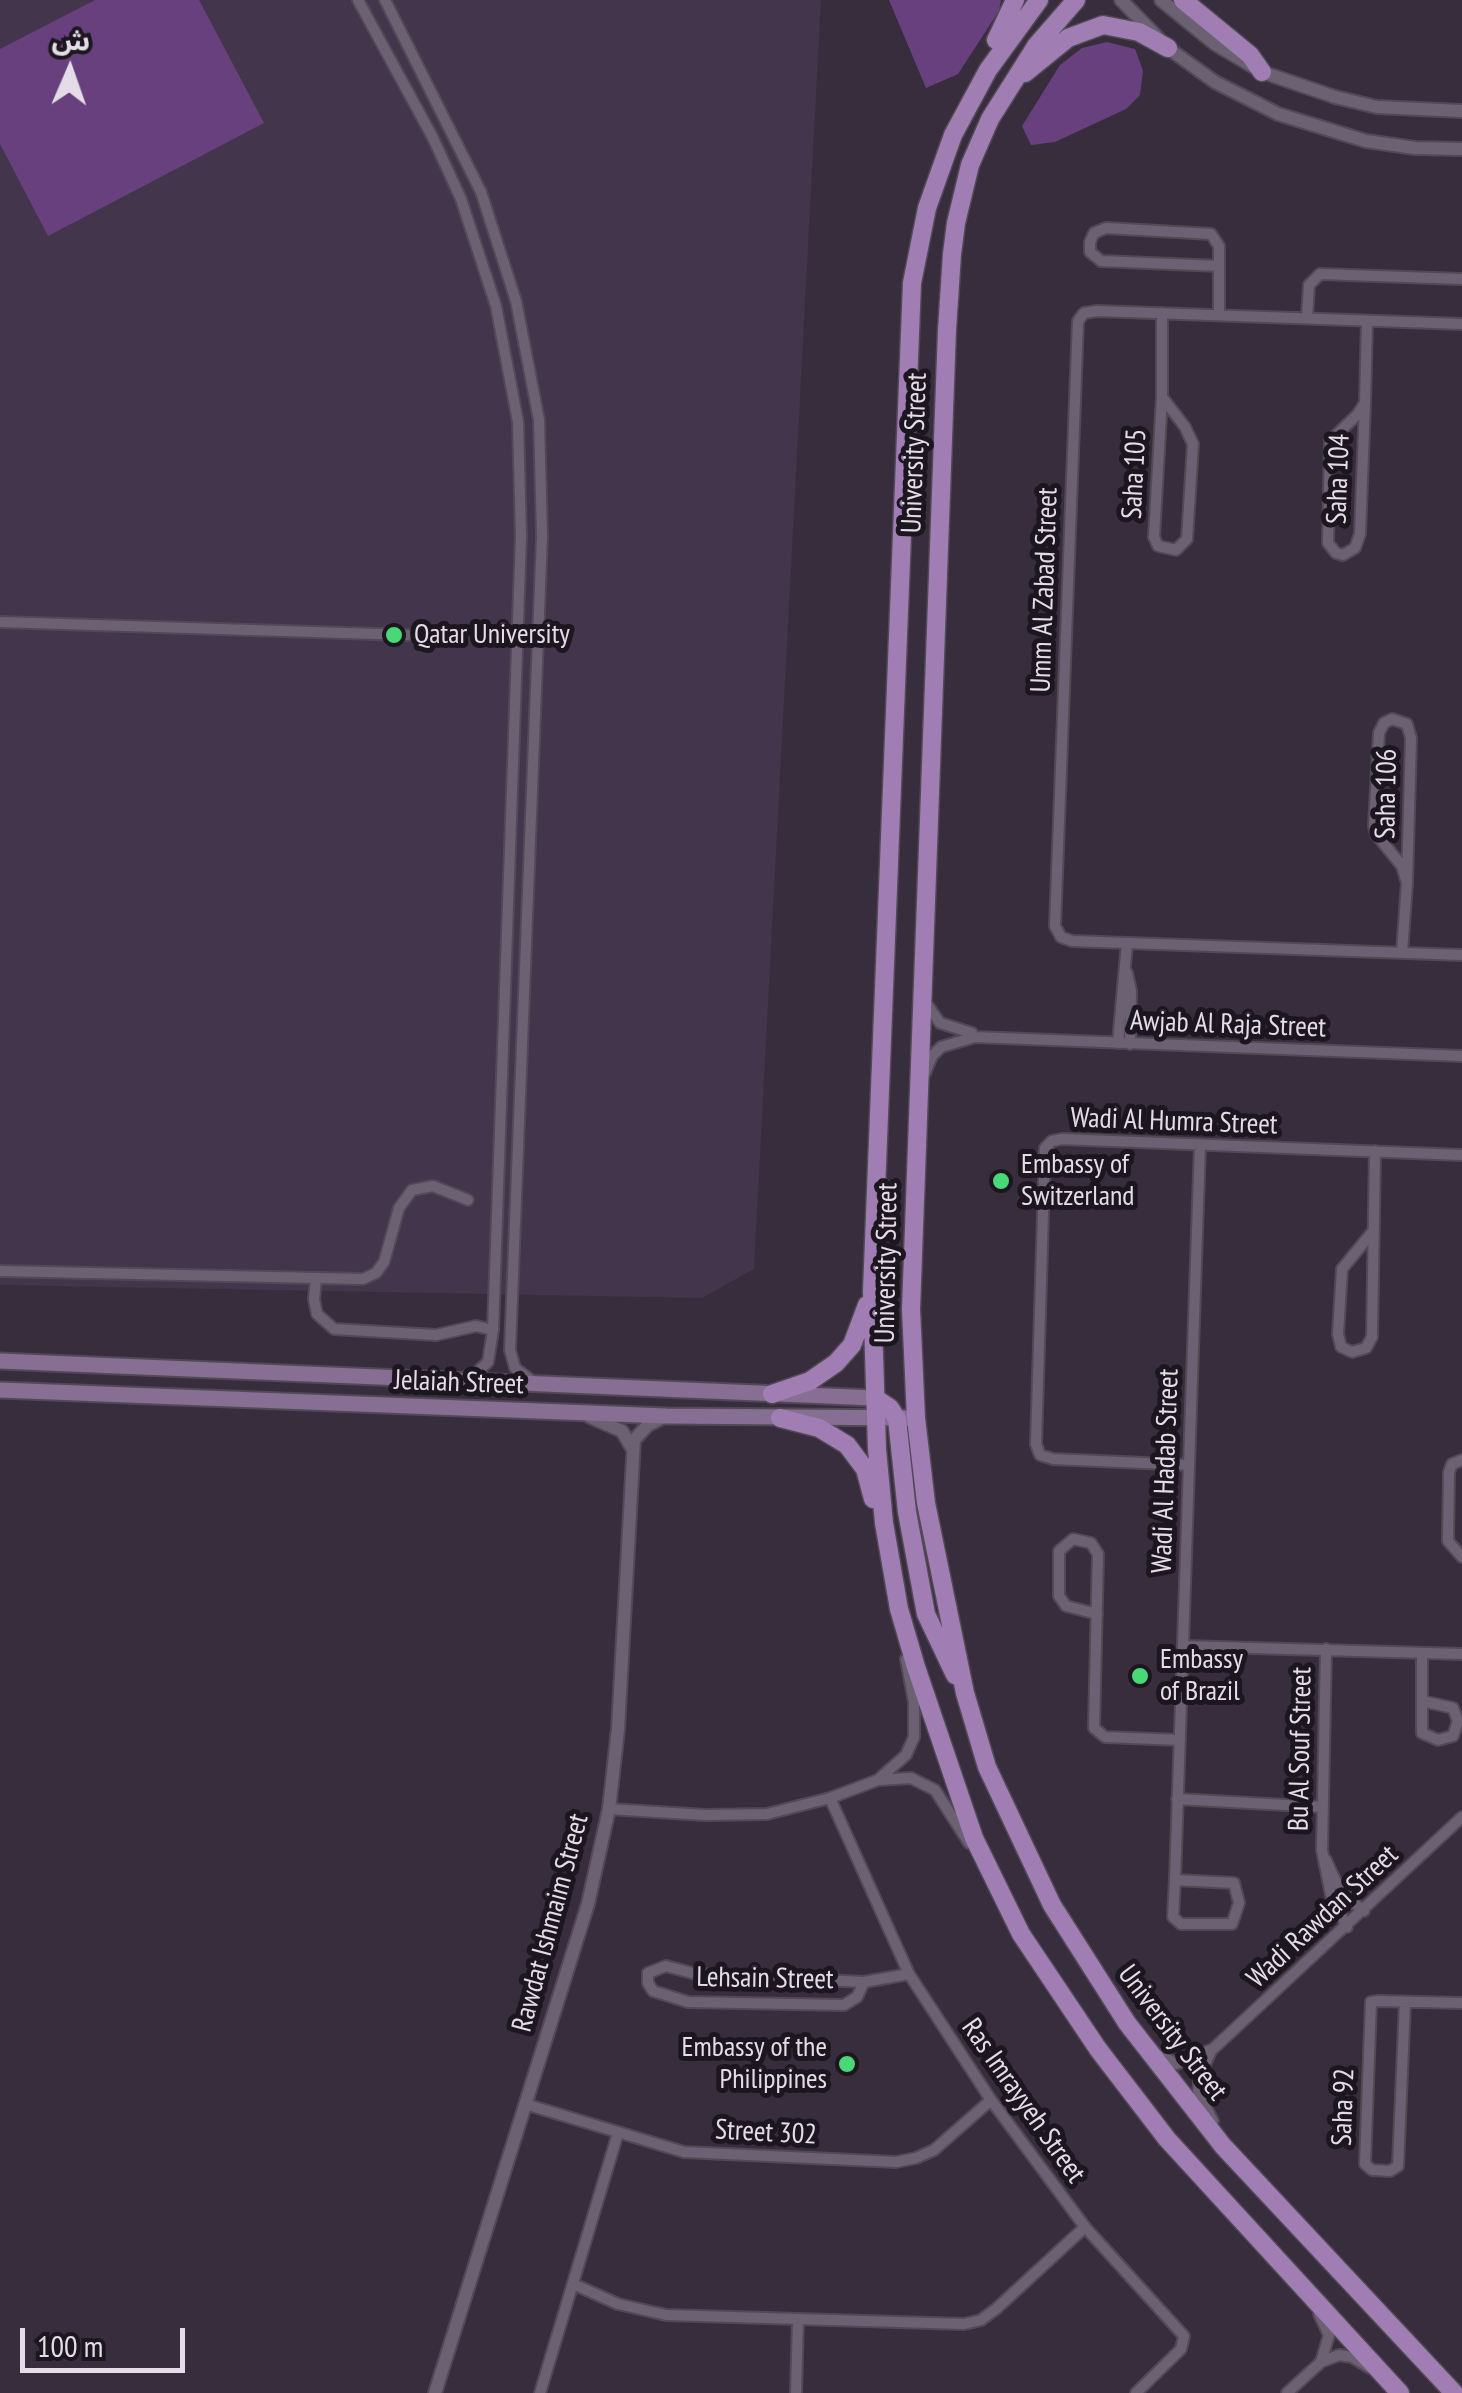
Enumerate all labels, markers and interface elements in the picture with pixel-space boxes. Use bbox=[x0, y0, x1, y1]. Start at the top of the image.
north arrow bbox=[20, 20, 120, 120]
text: ش bbox=[51, 20, 91, 59]
street label: University Street bbox=[895, 372, 935, 534]
street label: Saha 105 bbox=[1116, 428, 1154, 520]
street label: Saha 104 bbox=[1321, 433, 1357, 525]
street label: Umm Al Zabad Street bbox=[1025, 487, 1065, 693]
place label: Qatar University bbox=[414, 618, 570, 652]
marker: Qatar University bbox=[383, 624, 405, 646]
street label: Saha 106 bbox=[1369, 748, 1405, 840]
street label: Awjab Al Raja Street bbox=[1129, 1005, 1327, 1045]
street label: Wadi Al Humra Street bbox=[1070, 1102, 1278, 1142]
place label: Embassy of Switzerland bbox=[1021, 1148, 1134, 1214]
marker: Embassy of Switzerland bbox=[990, 1170, 1012, 1192]
street label: University Street bbox=[869, 1182, 905, 1344]
street label: Jelaiah Street bbox=[394, 1364, 524, 1402]
street label: Wadi Al Hadab Street bbox=[1146, 1368, 1186, 1574]
place label: Embassy of Brazil bbox=[1160, 1643, 1243, 1709]
marker: Embassy of Brazil bbox=[1129, 1665, 1151, 1687]
street label: Bu Al Souf Street bbox=[1283, 1667, 1319, 1831]
street label: Rawdat Ishmaim Street bbox=[506, 1810, 596, 2036]
street label: Wadi Rawdan Street bbox=[1241, 1839, 1405, 1995]
street label: University Street bbox=[1110, 1959, 1234, 2107]
street label: Lehsain Street bbox=[696, 1961, 834, 1997]
street label: Ras Imrayyeh Street bbox=[954, 2012, 1092, 2190]
place label: Embassy of the Philippines bbox=[681, 2031, 827, 2097]
marker: Embassy of the Philippines bbox=[836, 2053, 858, 2075]
street label: Saha 92 bbox=[1326, 2068, 1362, 2146]
street label: Street 302 bbox=[714, 2114, 818, 2152]
scale bar bbox=[25, 2308, 190, 2370]
text: 100 m bbox=[37, 2326, 103, 2365]

